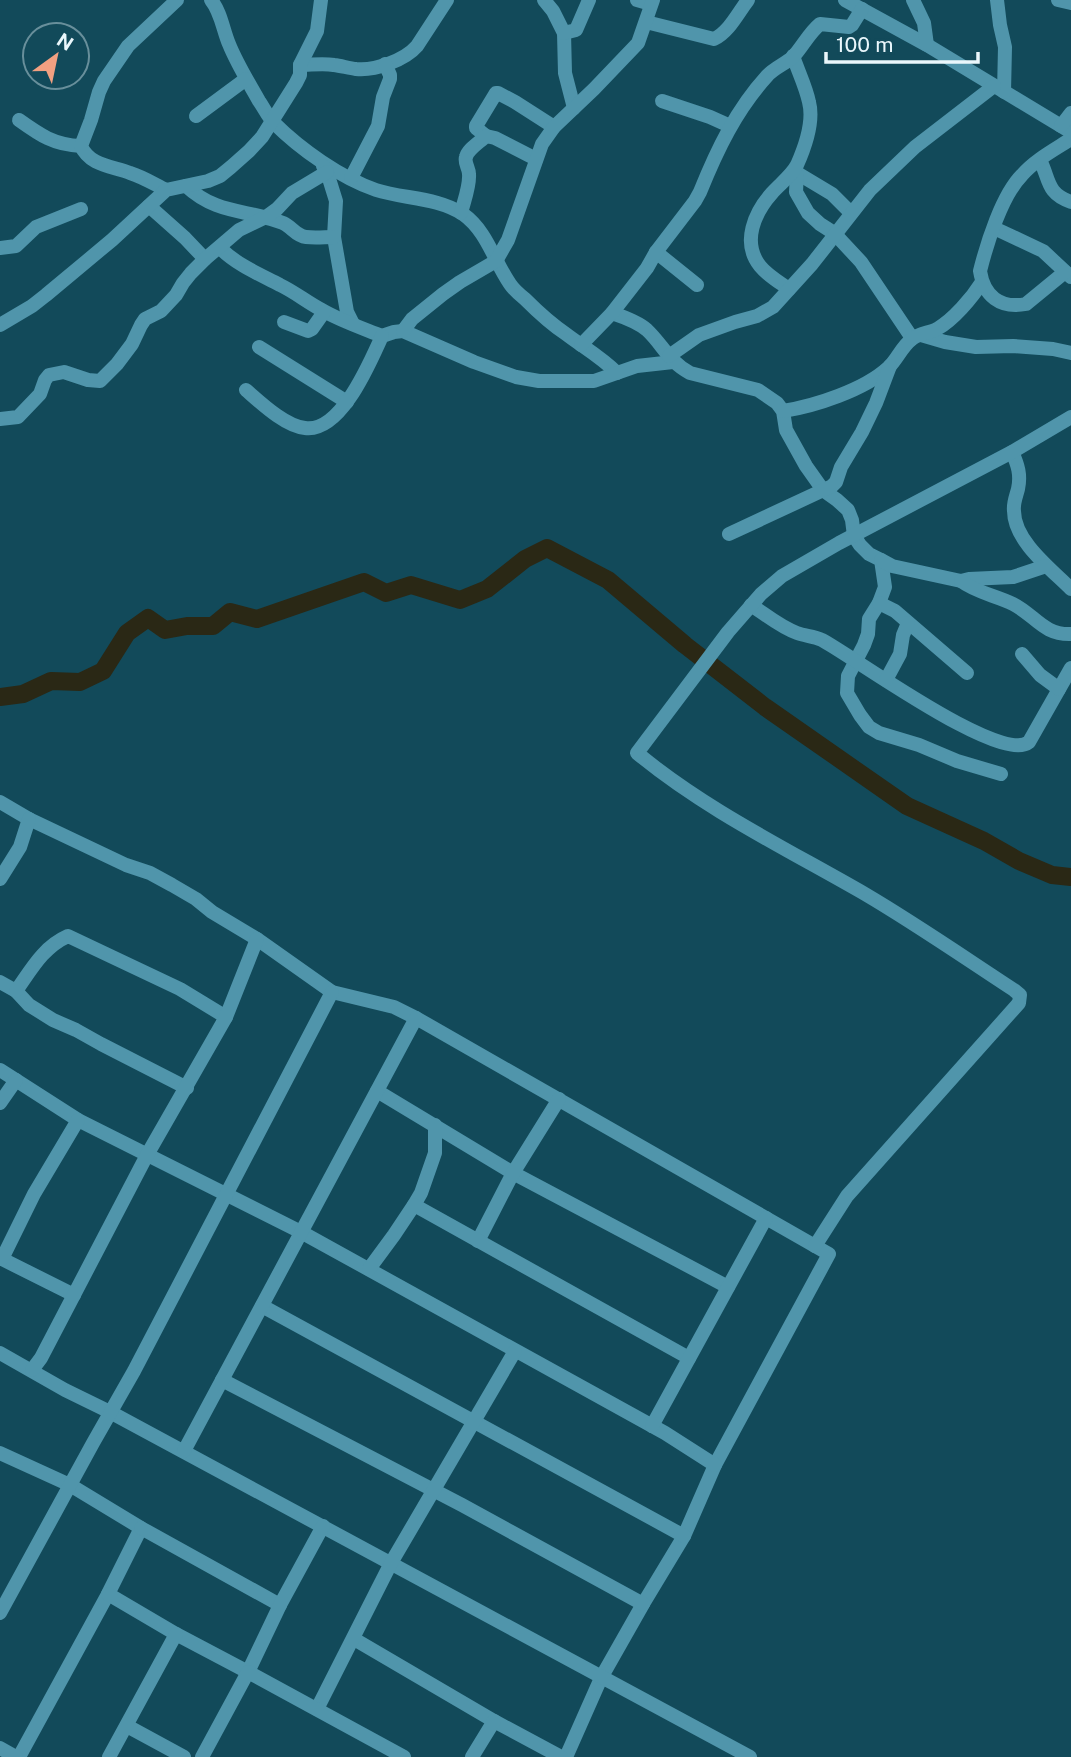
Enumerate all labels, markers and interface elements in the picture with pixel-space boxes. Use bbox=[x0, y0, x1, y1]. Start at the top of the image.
north arrow bbox=[21, 21, 91, 91]
scale bar bbox=[826, 21, 978, 65]
text: N bbox=[53, 28, 77, 55]
text: 100 m bbox=[836, 32, 893, 57]

